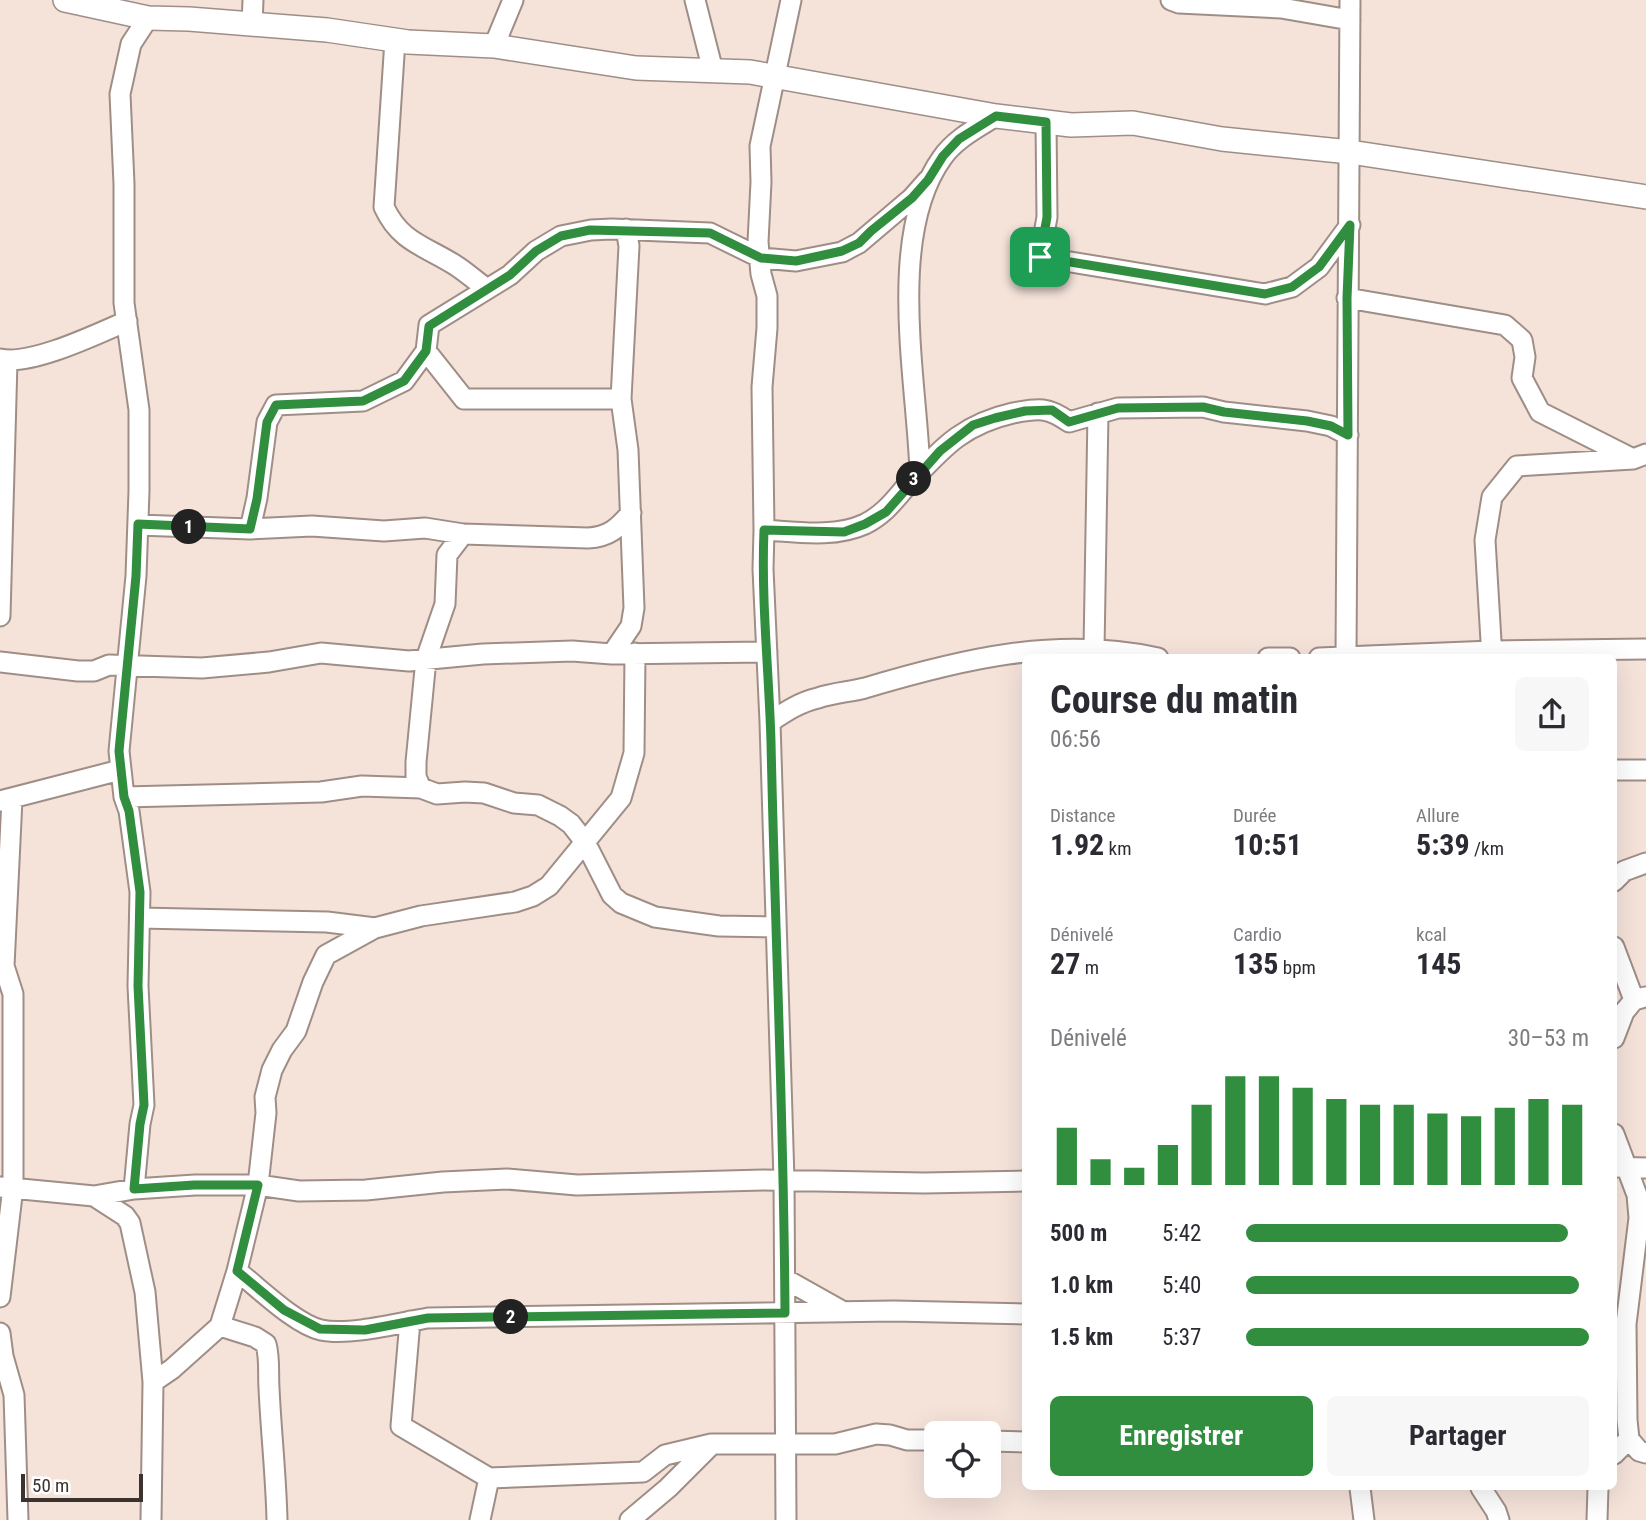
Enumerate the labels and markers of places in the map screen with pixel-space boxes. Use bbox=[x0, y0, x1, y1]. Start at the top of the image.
pin bbox=[1010, 227, 1070, 287]
pin: 3 bbox=[897, 462, 932, 496]
pin: 1 bbox=[172, 510, 206, 544]
pin: 2 bbox=[494, 1300, 528, 1334]

